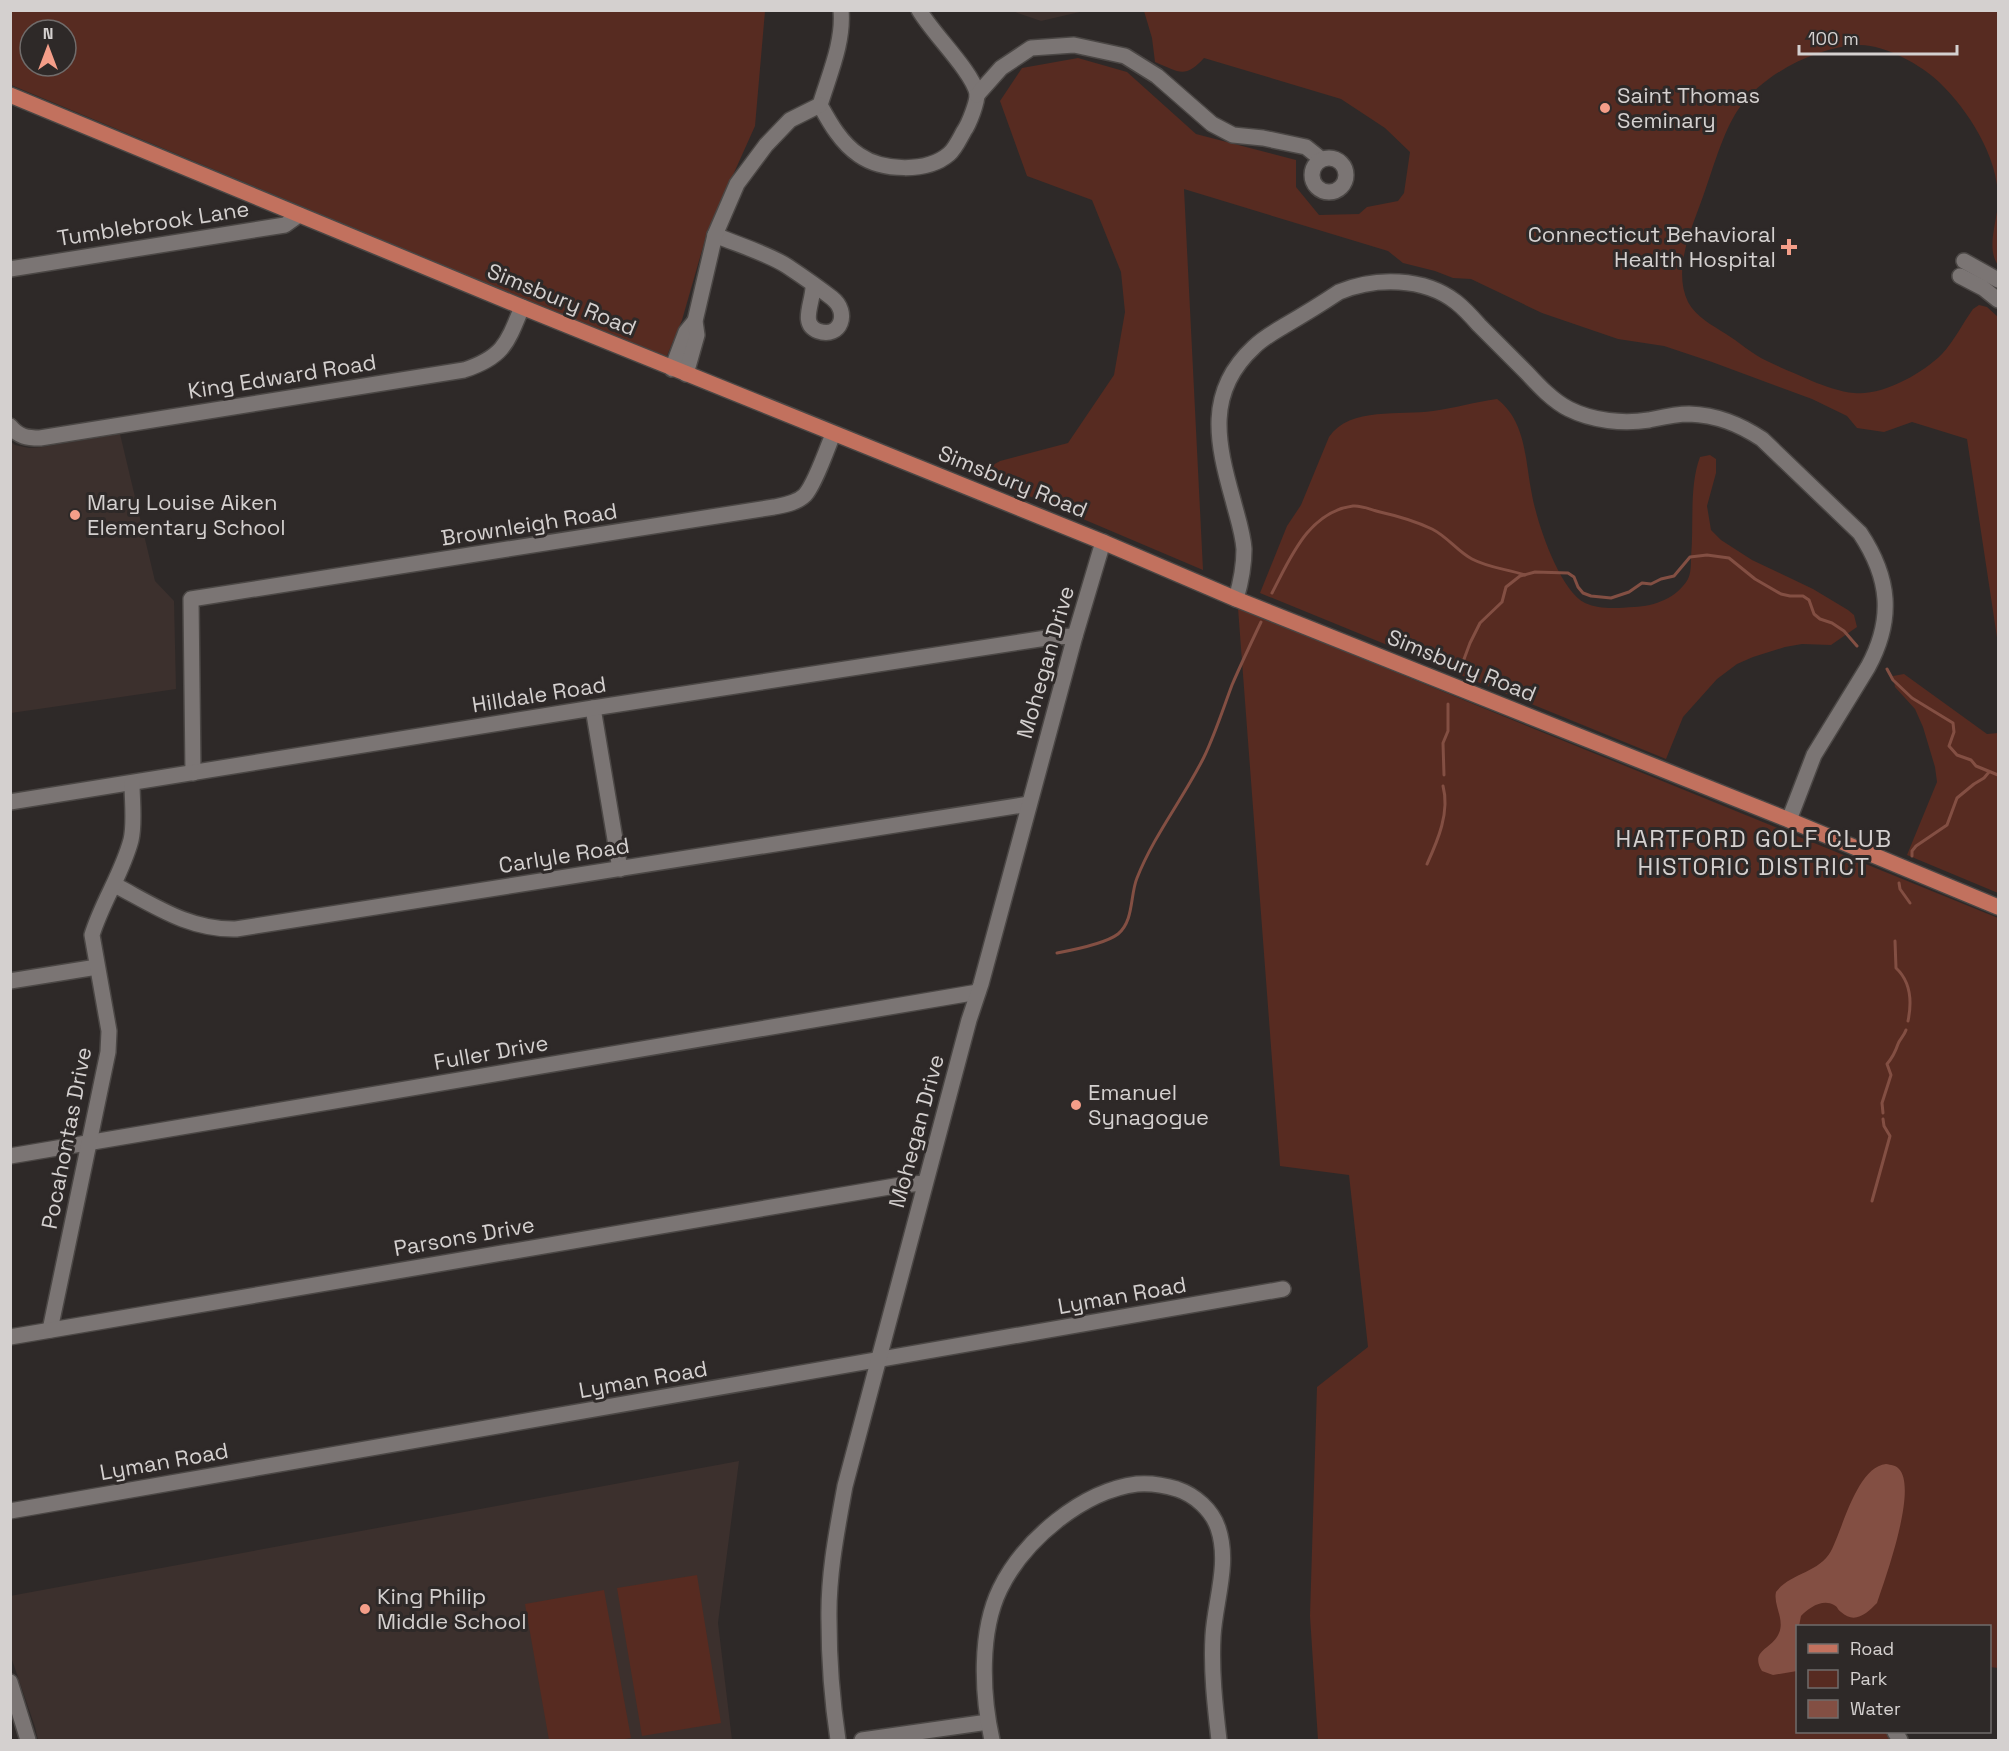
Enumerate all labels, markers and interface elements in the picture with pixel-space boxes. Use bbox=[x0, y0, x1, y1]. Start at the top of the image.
north arrow bbox=[18, 18, 78, 78]
scale bar bbox=[1799, 18, 1956, 56]
text: N bbox=[43, 23, 53, 44]
text: 100 m bbox=[1808, 27, 1859, 50]
place label: Saint Thomas Seminary bbox=[1617, 81, 1760, 134]
marker: Saint Thomas Seminary bbox=[1598, 101, 1612, 115]
street label: Tumblebrook Lane bbox=[55, 194, 251, 252]
place label: Connecticut Behavioral Health Hospital bbox=[1528, 220, 1776, 273]
marker: Connecticut Behavioral Health Hospital bbox=[1780, 238, 1798, 256]
street label: Simsbury Road bbox=[483, 256, 641, 342]
street label: King Edward Road bbox=[186, 347, 378, 405]
street label: Simsbury Road bbox=[934, 438, 1092, 524]
place label: Mary Louise Aiken Elementary School bbox=[87, 488, 286, 541]
street label: Brownleigh Road bbox=[439, 496, 619, 552]
marker: Mary Louise Aiken Elementary School bbox=[68, 508, 82, 522]
street label: Mohegan Drive bbox=[1010, 582, 1080, 742]
street label: Simsbury Road bbox=[1383, 622, 1541, 708]
street label: Hilldale Road bbox=[470, 670, 608, 718]
district label: HARTFORD GOLF CLUB HISTORIC DISTRICT bbox=[1615, 823, 1893, 882]
street label: Carlyle Road bbox=[497, 831, 631, 879]
street label: Fuller Drive bbox=[432, 1028, 550, 1076]
street label: Pocahontas Drive bbox=[35, 1044, 97, 1232]
street label: Mohegan Drive bbox=[882, 1051, 950, 1211]
place label: Emanuel Synagogue bbox=[1088, 1078, 1209, 1131]
marker: Emanuel Synagogue bbox=[1069, 1098, 1083, 1112]
street label: Parsons Drive bbox=[391, 1210, 537, 1262]
street label: Lyman Road bbox=[1056, 1270, 1188, 1320]
street label: Lyman Road bbox=[577, 1354, 709, 1404]
street label: Lyman Road bbox=[98, 1436, 230, 1486]
place label: King Philip Middle School bbox=[377, 1582, 527, 1635]
marker: King Philip Middle School bbox=[358, 1602, 372, 1616]
legend bbox=[1796, 1625, 1991, 1733]
text: Road bbox=[1850, 1637, 1894, 1660]
text: Park bbox=[1850, 1667, 1888, 1690]
text: Water bbox=[1850, 1697, 1901, 1720]

